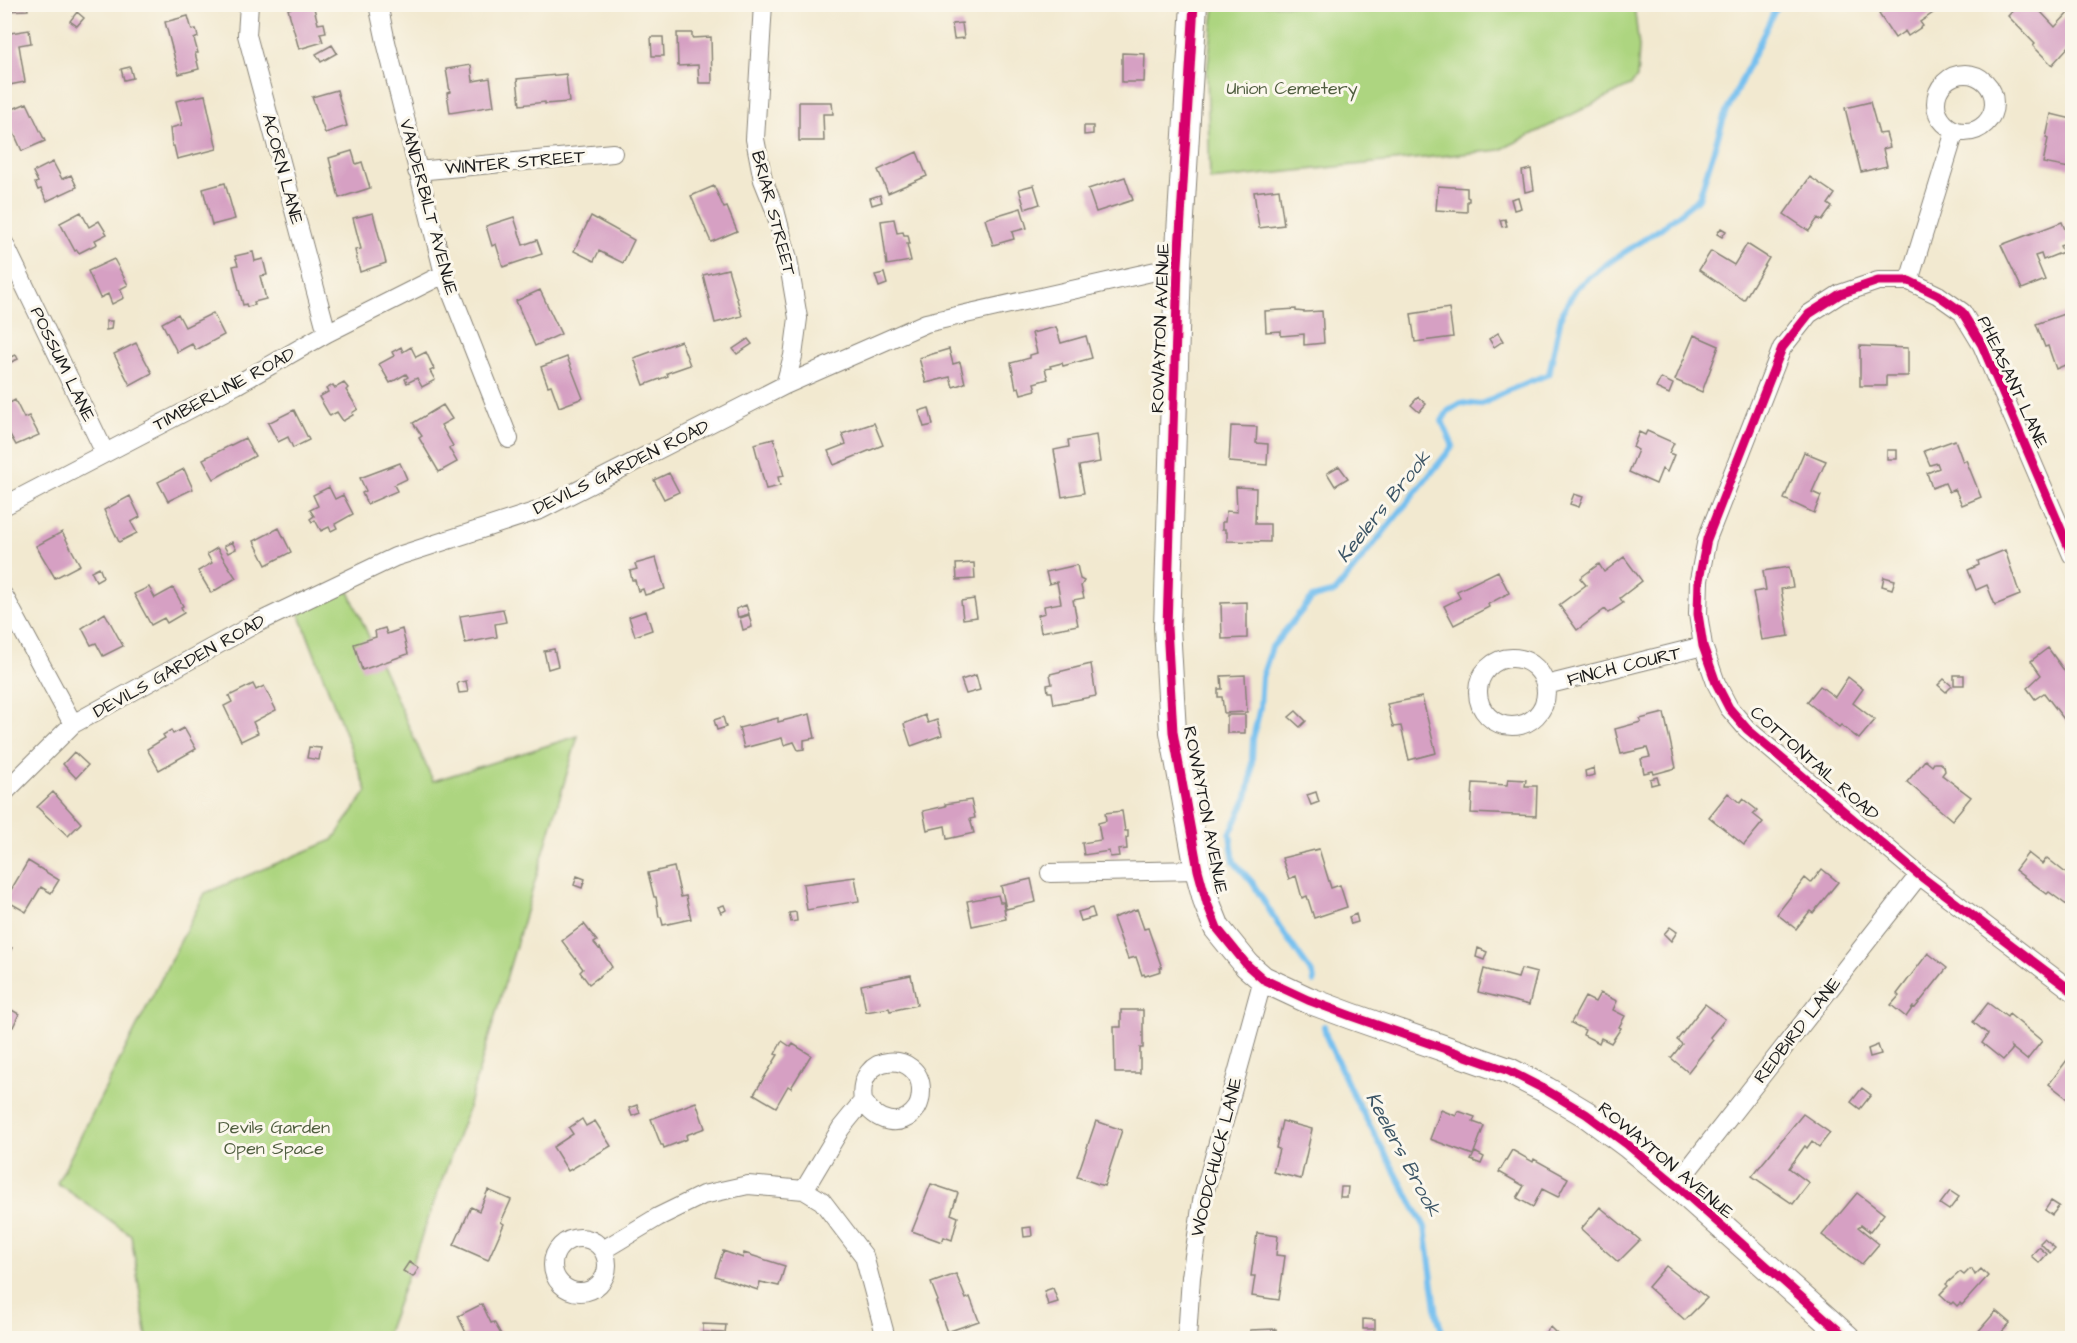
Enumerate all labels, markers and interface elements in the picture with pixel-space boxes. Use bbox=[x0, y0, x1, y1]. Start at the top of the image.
park label: Union Cemetery bbox=[1226, 76, 1358, 102]
street label: ACORN LANE bbox=[256, 111, 309, 228]
street label: VANDERBILT AVENUE bbox=[393, 116, 464, 298]
street label: WINTER STREET bbox=[444, 144, 587, 181]
street label: BRIAR STREET bbox=[745, 148, 802, 279]
street label: ROWAYTON AVENUE bbox=[1145, 242, 1176, 414]
street label: POSSUM LANE bbox=[24, 303, 101, 426]
street label: PHEASANT LANE bbox=[1971, 312, 2054, 453]
street label: TIMBERLINE ROAD bbox=[149, 341, 300, 437]
street label: DEVILS GARDEN ROAD bbox=[529, 414, 714, 521]
water label: Keelers Brook bbox=[1330, 444, 1438, 569]
street label: DEVILS GARDEN ROAD bbox=[89, 608, 270, 724]
street label: FINCH COURT bbox=[1565, 640, 1684, 693]
street label: COTTONTAIL ROAD bbox=[1745, 700, 1885, 827]
street label: ROWAYTON AVENUE bbox=[1177, 724, 1234, 896]
street label: REDBIRD LANE bbox=[1748, 972, 1847, 1089]
street label: WOODCHUCK LANE bbox=[1185, 1075, 1248, 1239]
water label: Keelers Brook bbox=[1359, 1087, 1448, 1222]
street label: ROWAYTON AVENUE bbox=[1592, 1096, 1739, 1225]
park label: Devils Garden Open Space bbox=[218, 1115, 330, 1161]

